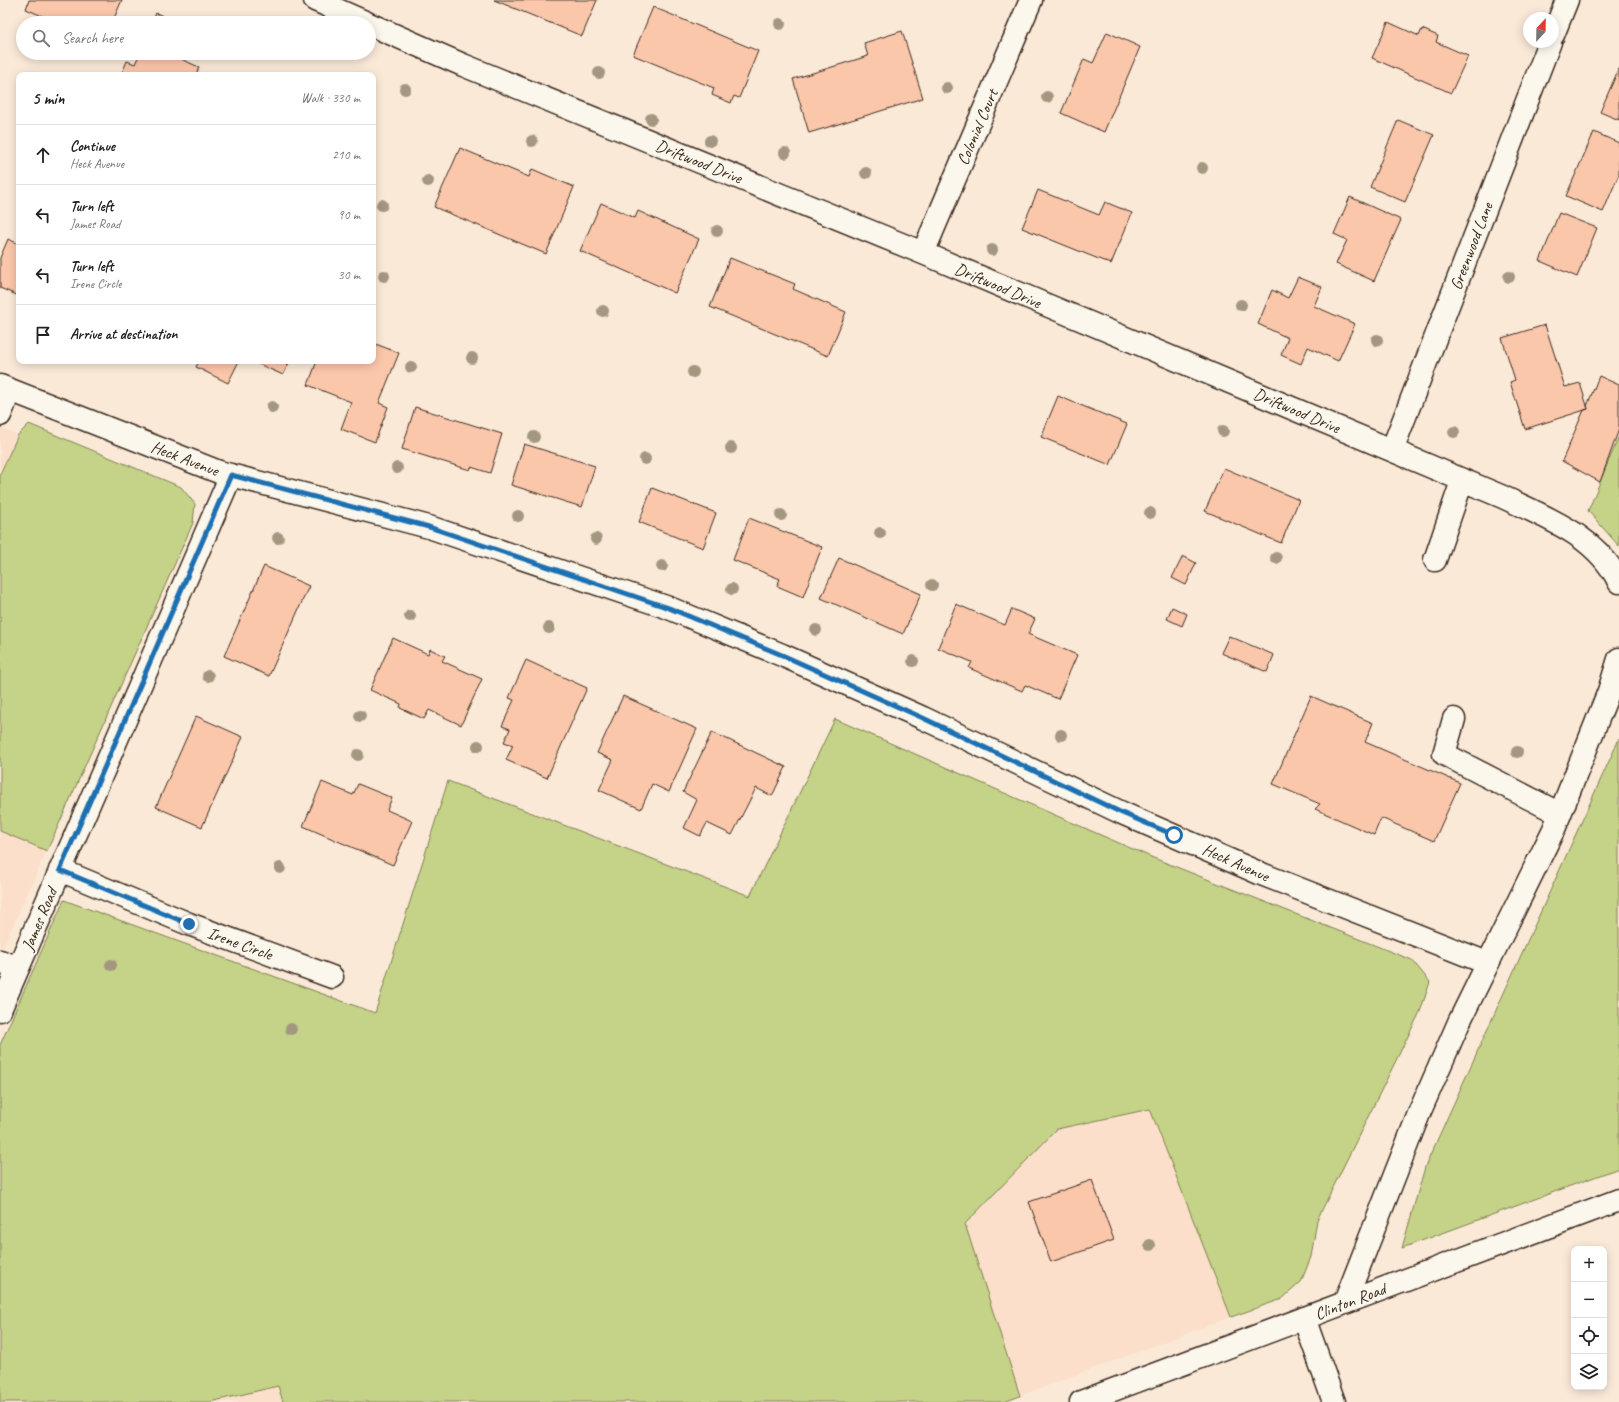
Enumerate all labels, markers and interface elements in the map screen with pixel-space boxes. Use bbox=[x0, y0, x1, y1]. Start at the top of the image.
north arrow bbox=[1523, 12, 1559, 48]
search box bbox=[16, 16, 376, 60]
icon: search bbox=[30, 27, 52, 49]
text: Search here bbox=[62, 29, 123, 48]
street label: Colonial Court bbox=[952, 84, 1004, 168]
text: 5 min bbox=[32, 88, 64, 109]
text: Walk · 330 m bbox=[301, 90, 360, 106]
street label: Driftwood Drive bbox=[653, 135, 746, 189]
text: Continue bbox=[70, 137, 115, 156]
icon: ahead bbox=[32, 144, 54, 166]
text: 210 m bbox=[332, 147, 360, 163]
text: Heck Avenue bbox=[70, 156, 124, 172]
text: Turn left bbox=[70, 197, 113, 216]
street label: Greenwood Lane bbox=[1445, 198, 1498, 293]
icon: left bbox=[32, 204, 54, 226]
text: 90 m bbox=[338, 207, 360, 223]
text: James Road bbox=[70, 216, 120, 232]
text: Turn left bbox=[70, 257, 113, 276]
street label: Driftwood Drive bbox=[952, 258, 1045, 314]
icon: left bbox=[32, 264, 54, 286]
text: 30 m bbox=[338, 267, 360, 283]
text: Irene Circle bbox=[70, 276, 121, 292]
icon: arrive bbox=[32, 324, 54, 346]
text: Arrive at destination bbox=[70, 325, 177, 344]
street label: Driftwood Drive bbox=[1251, 383, 1344, 439]
street label: Heck Avenue bbox=[148, 436, 223, 481]
route start bbox=[1165, 826, 1183, 844]
street label: Heck Avenue bbox=[1199, 839, 1274, 887]
street label: James Road bbox=[17, 883, 63, 955]
route end bbox=[180, 915, 198, 933]
street label: Irene Circle bbox=[205, 922, 276, 965]
map controls bbox=[1571, 1246, 1607, 1390]
button: + bbox=[1571, 1246, 1607, 1282]
street label: Clinton Road bbox=[1312, 1277, 1392, 1325]
button: − bbox=[1571, 1282, 1607, 1318]
button: locate bbox=[1571, 1318, 1607, 1354]
button: layers bbox=[1571, 1354, 1607, 1390]

